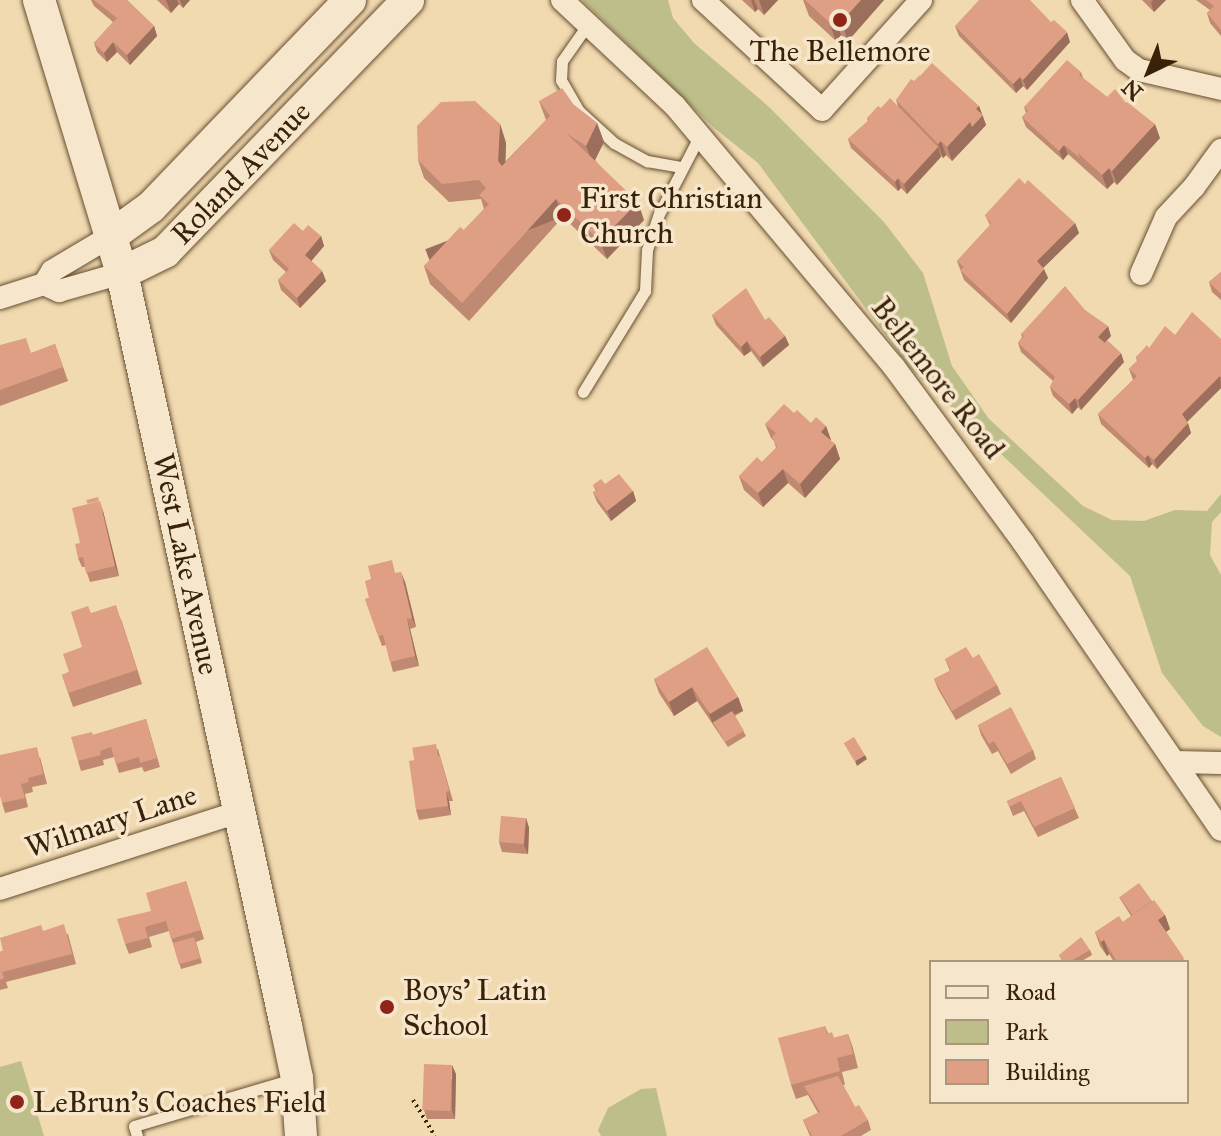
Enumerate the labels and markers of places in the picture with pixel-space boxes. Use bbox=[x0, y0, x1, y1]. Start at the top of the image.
marker: The Bellemore bbox=[831, 11, 849, 29]
place label: The Bellemore bbox=[750, 33, 930, 69]
place label: First Christian Church bbox=[580, 180, 762, 250]
marker: First Christian Church bbox=[555, 206, 573, 224]
place label: Boys’ Latin School bbox=[403, 972, 547, 1042]
marker: Boys’ Latin School bbox=[378, 998, 396, 1016]
place label: LeBrun’s Coaches Field bbox=[33, 1084, 326, 1120]
marker: LeBrun’s Coaches Field bbox=[8, 1093, 26, 1111]

